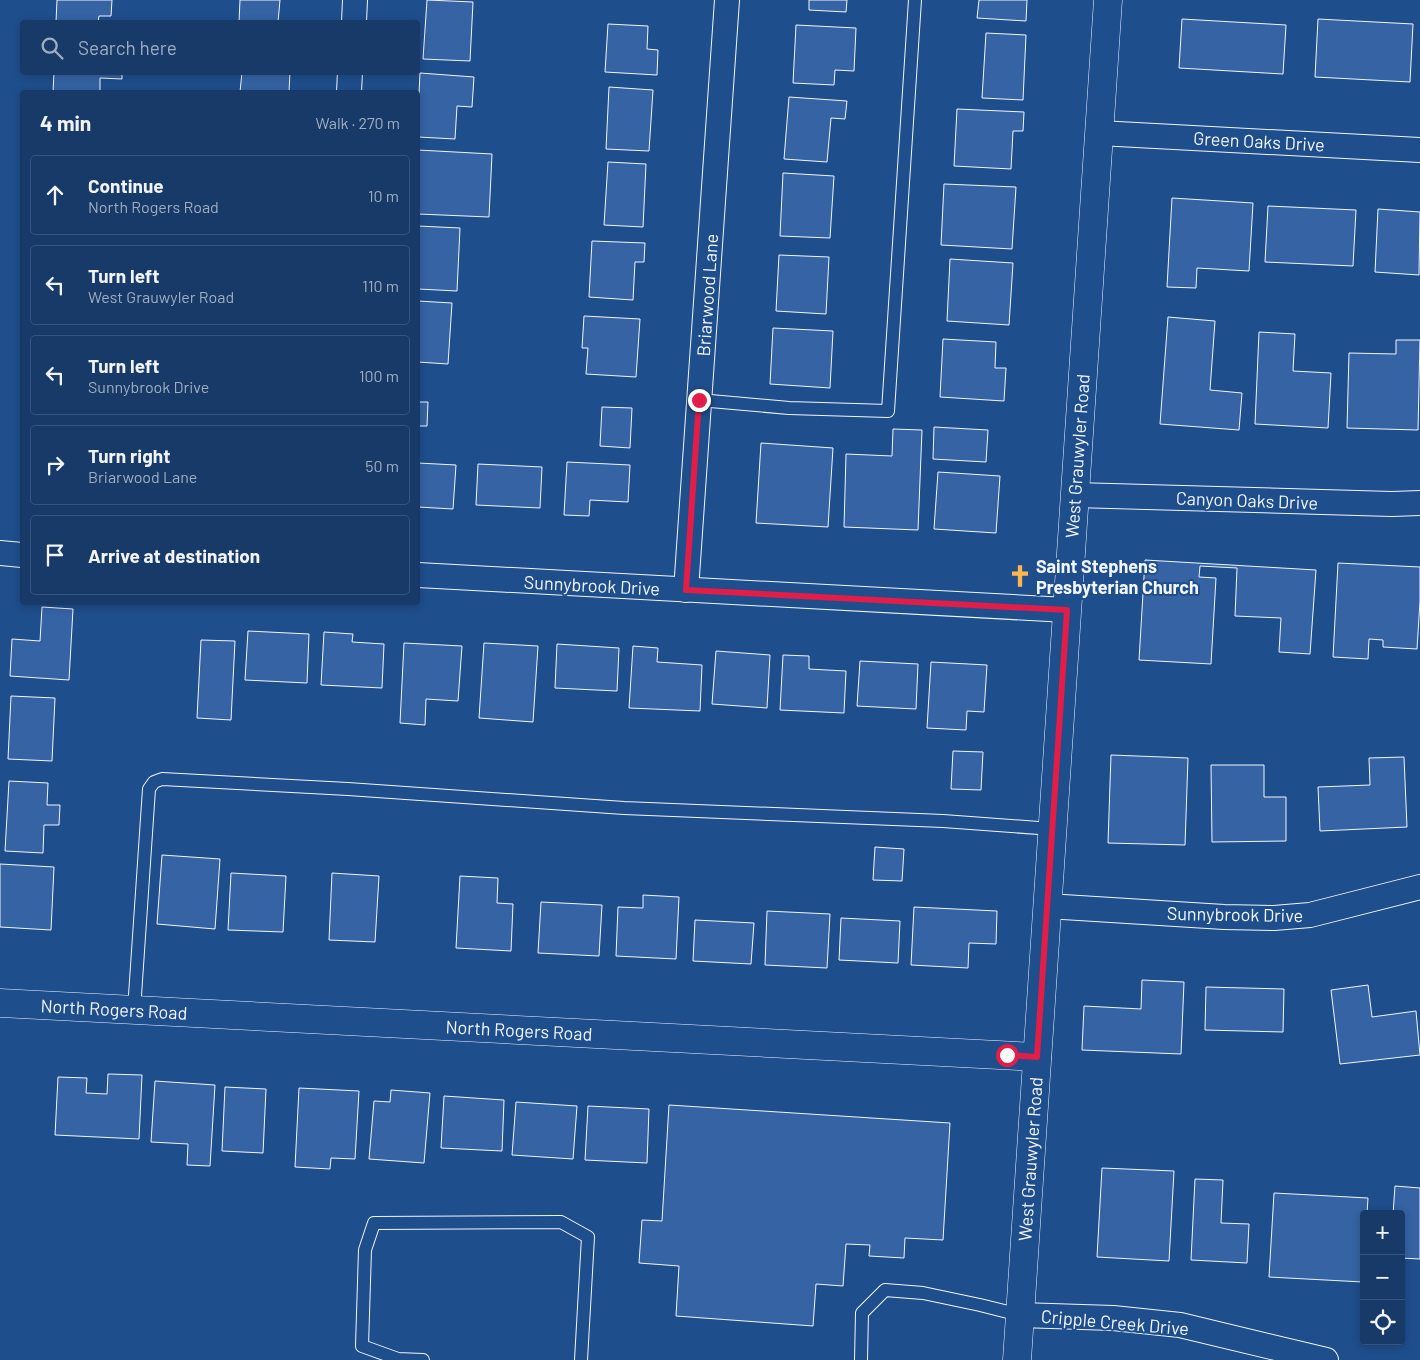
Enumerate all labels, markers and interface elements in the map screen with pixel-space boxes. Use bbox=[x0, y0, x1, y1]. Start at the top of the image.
search box bbox=[20, 20, 420, 75]
icon: search bbox=[38, 34, 66, 62]
text: Search here bbox=[78, 36, 177, 59]
text: 4 min bbox=[40, 110, 91, 135]
text: Walk · 270 m bbox=[315, 113, 400, 132]
street label: Green Oaks Drive bbox=[1193, 127, 1325, 155]
text: Continue bbox=[88, 174, 164, 197]
icon: ahead bbox=[41, 181, 69, 209]
text: 10 m bbox=[368, 186, 399, 205]
text: North Rogers Road bbox=[88, 197, 219, 216]
street label: Briarwood Lane bbox=[692, 233, 722, 357]
text: Turn left bbox=[88, 264, 159, 287]
icon: left bbox=[41, 271, 69, 299]
text: 110 m bbox=[362, 276, 399, 295]
text: West Grauwyler Road bbox=[88, 287, 234, 306]
text: Turn left bbox=[88, 354, 159, 377]
icon: left bbox=[41, 361, 69, 389]
text: 100 m bbox=[359, 366, 399, 385]
street label: West Grauwyler Road bbox=[1060, 373, 1094, 539]
text: Sunnybrook Drive bbox=[88, 377, 209, 396]
route end bbox=[688, 389, 711, 412]
text: Turn right bbox=[88, 444, 170, 467]
icon: right bbox=[41, 451, 69, 479]
text: 50 m bbox=[365, 456, 399, 475]
text: Briarwood Lane bbox=[88, 467, 197, 486]
street label: Canyon Oaks Drive bbox=[1176, 487, 1318, 513]
icon: arrive bbox=[41, 541, 69, 569]
text: Arrive at destination bbox=[88, 544, 260, 567]
place label: Saint Stephens Presbyterian Church bbox=[1036, 555, 1199, 598]
church icon: Saint Stephens Presbyterian Church bbox=[1007, 563, 1033, 589]
street label: Sunnybrook Drive bbox=[523, 570, 661, 600]
street label: Sunnybrook Drive bbox=[1167, 902, 1303, 926]
street label: North Rogers Road bbox=[40, 994, 188, 1024]
street label: North Rogers Road bbox=[445, 1015, 593, 1045]
route start bbox=[996, 1044, 1019, 1067]
street label: West Grauwyler Road bbox=[1013, 1076, 1047, 1242]
map controls bbox=[1360, 1210, 1405, 1345]
button: + bbox=[1360, 1210, 1405, 1255]
button: − bbox=[1360, 1255, 1405, 1300]
button: locate bbox=[1360, 1300, 1405, 1345]
street label: Cripple Creek Drive bbox=[1040, 1305, 1190, 1339]

